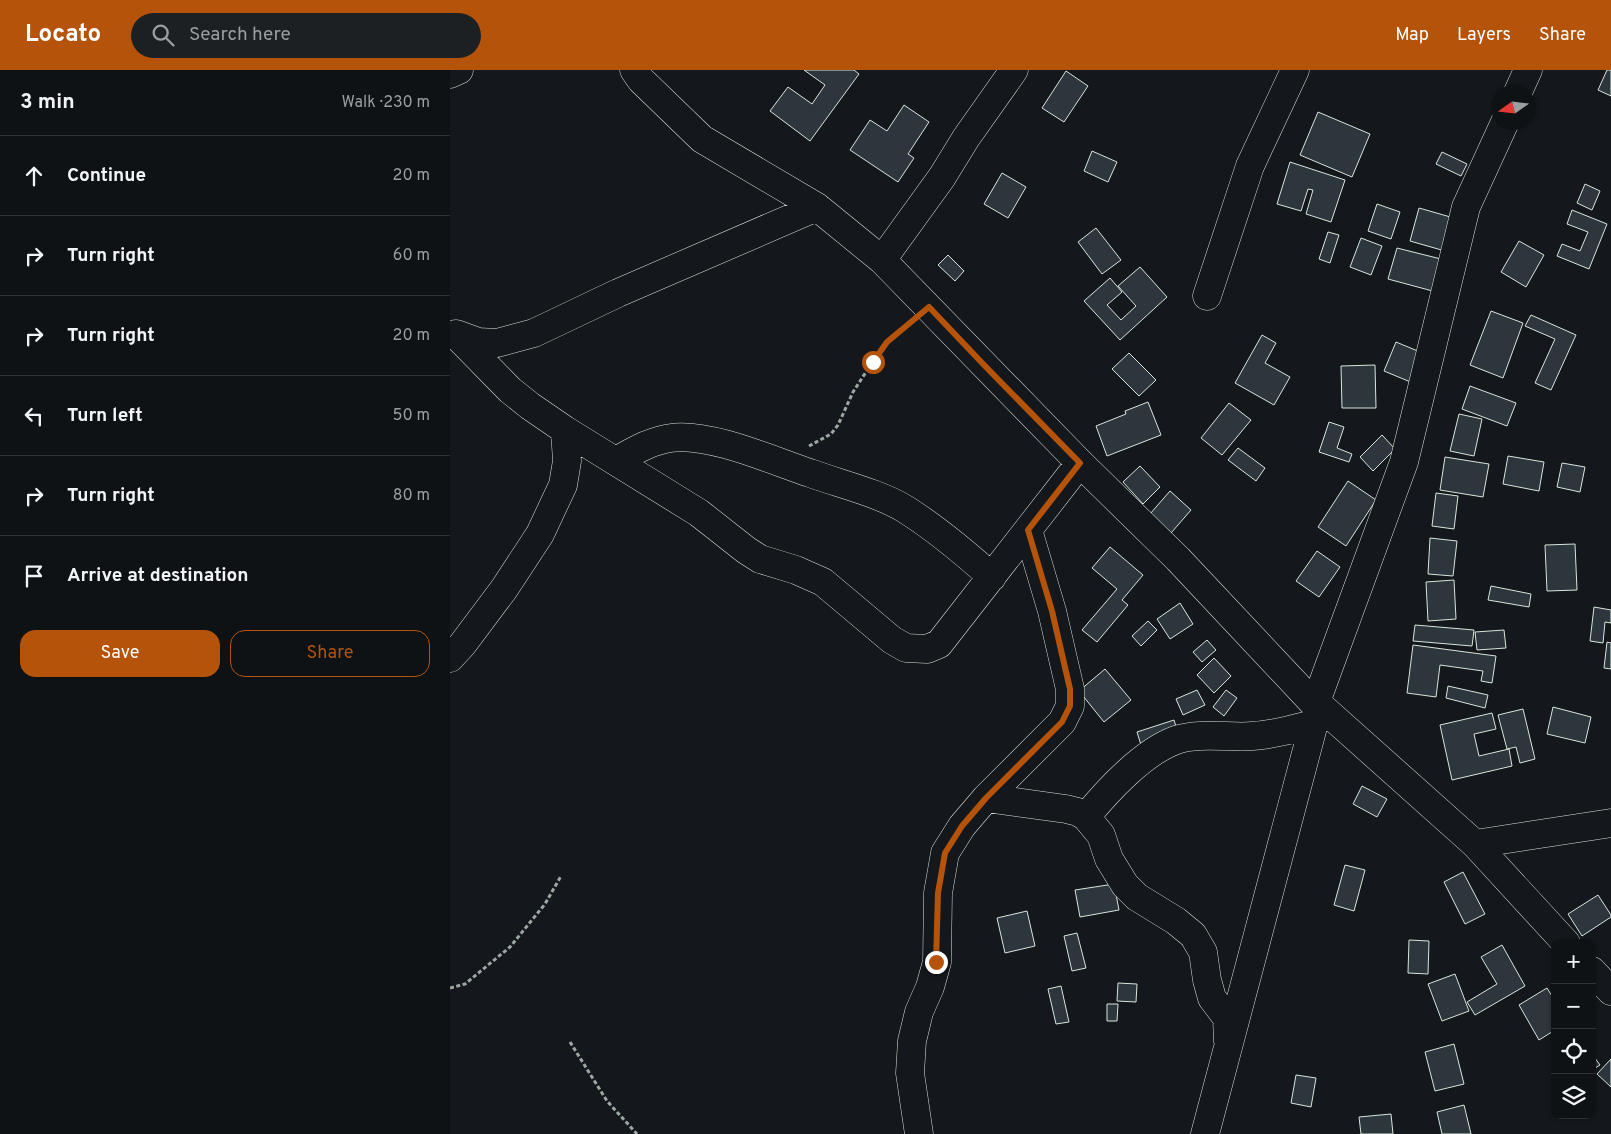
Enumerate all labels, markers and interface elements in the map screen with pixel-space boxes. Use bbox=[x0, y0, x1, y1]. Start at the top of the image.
search box bbox=[131, 13, 481, 58]
text: Locato bbox=[25, 20, 101, 50]
icon: search bbox=[149, 21, 177, 49]
text: Search here bbox=[189, 23, 291, 47]
text: Map bbox=[1395, 24, 1429, 47]
text: Layers bbox=[1457, 24, 1511, 47]
text: Share bbox=[1539, 24, 1586, 47]
north arrow bbox=[1491, 85, 1536, 130]
text: 3 min bbox=[20, 89, 75, 116]
text: Walk · 230 m bbox=[341, 93, 430, 113]
icon: ahead bbox=[20, 162, 48, 190]
text: Continue bbox=[67, 164, 146, 188]
text: 20 m bbox=[393, 166, 430, 186]
icon: right bbox=[20, 242, 48, 270]
text: Turn right bbox=[67, 244, 155, 268]
text: 60 m bbox=[393, 246, 430, 266]
icon: right bbox=[20, 322, 48, 350]
text: Turn right bbox=[67, 324, 155, 348]
text: 20 m bbox=[393, 326, 430, 346]
route start bbox=[862, 351, 885, 374]
icon: left bbox=[20, 402, 48, 430]
text: Turn left bbox=[67, 404, 143, 428]
text: 50 m bbox=[393, 406, 430, 426]
icon: right bbox=[20, 482, 48, 510]
text: Turn right bbox=[67, 484, 155, 508]
text: 80 m bbox=[393, 486, 430, 506]
icon: arrive bbox=[20, 562, 48, 590]
text: Arrive at destination bbox=[67, 564, 248, 588]
button: Save bbox=[20, 630, 220, 677]
button: Share bbox=[230, 630, 430, 677]
map controls bbox=[1551, 939, 1596, 1119]
button: + bbox=[1551, 939, 1596, 984]
route end bbox=[925, 951, 948, 974]
button: − bbox=[1551, 984, 1596, 1029]
button: locate bbox=[1551, 1029, 1596, 1074]
button: layers bbox=[1551, 1074, 1596, 1119]

